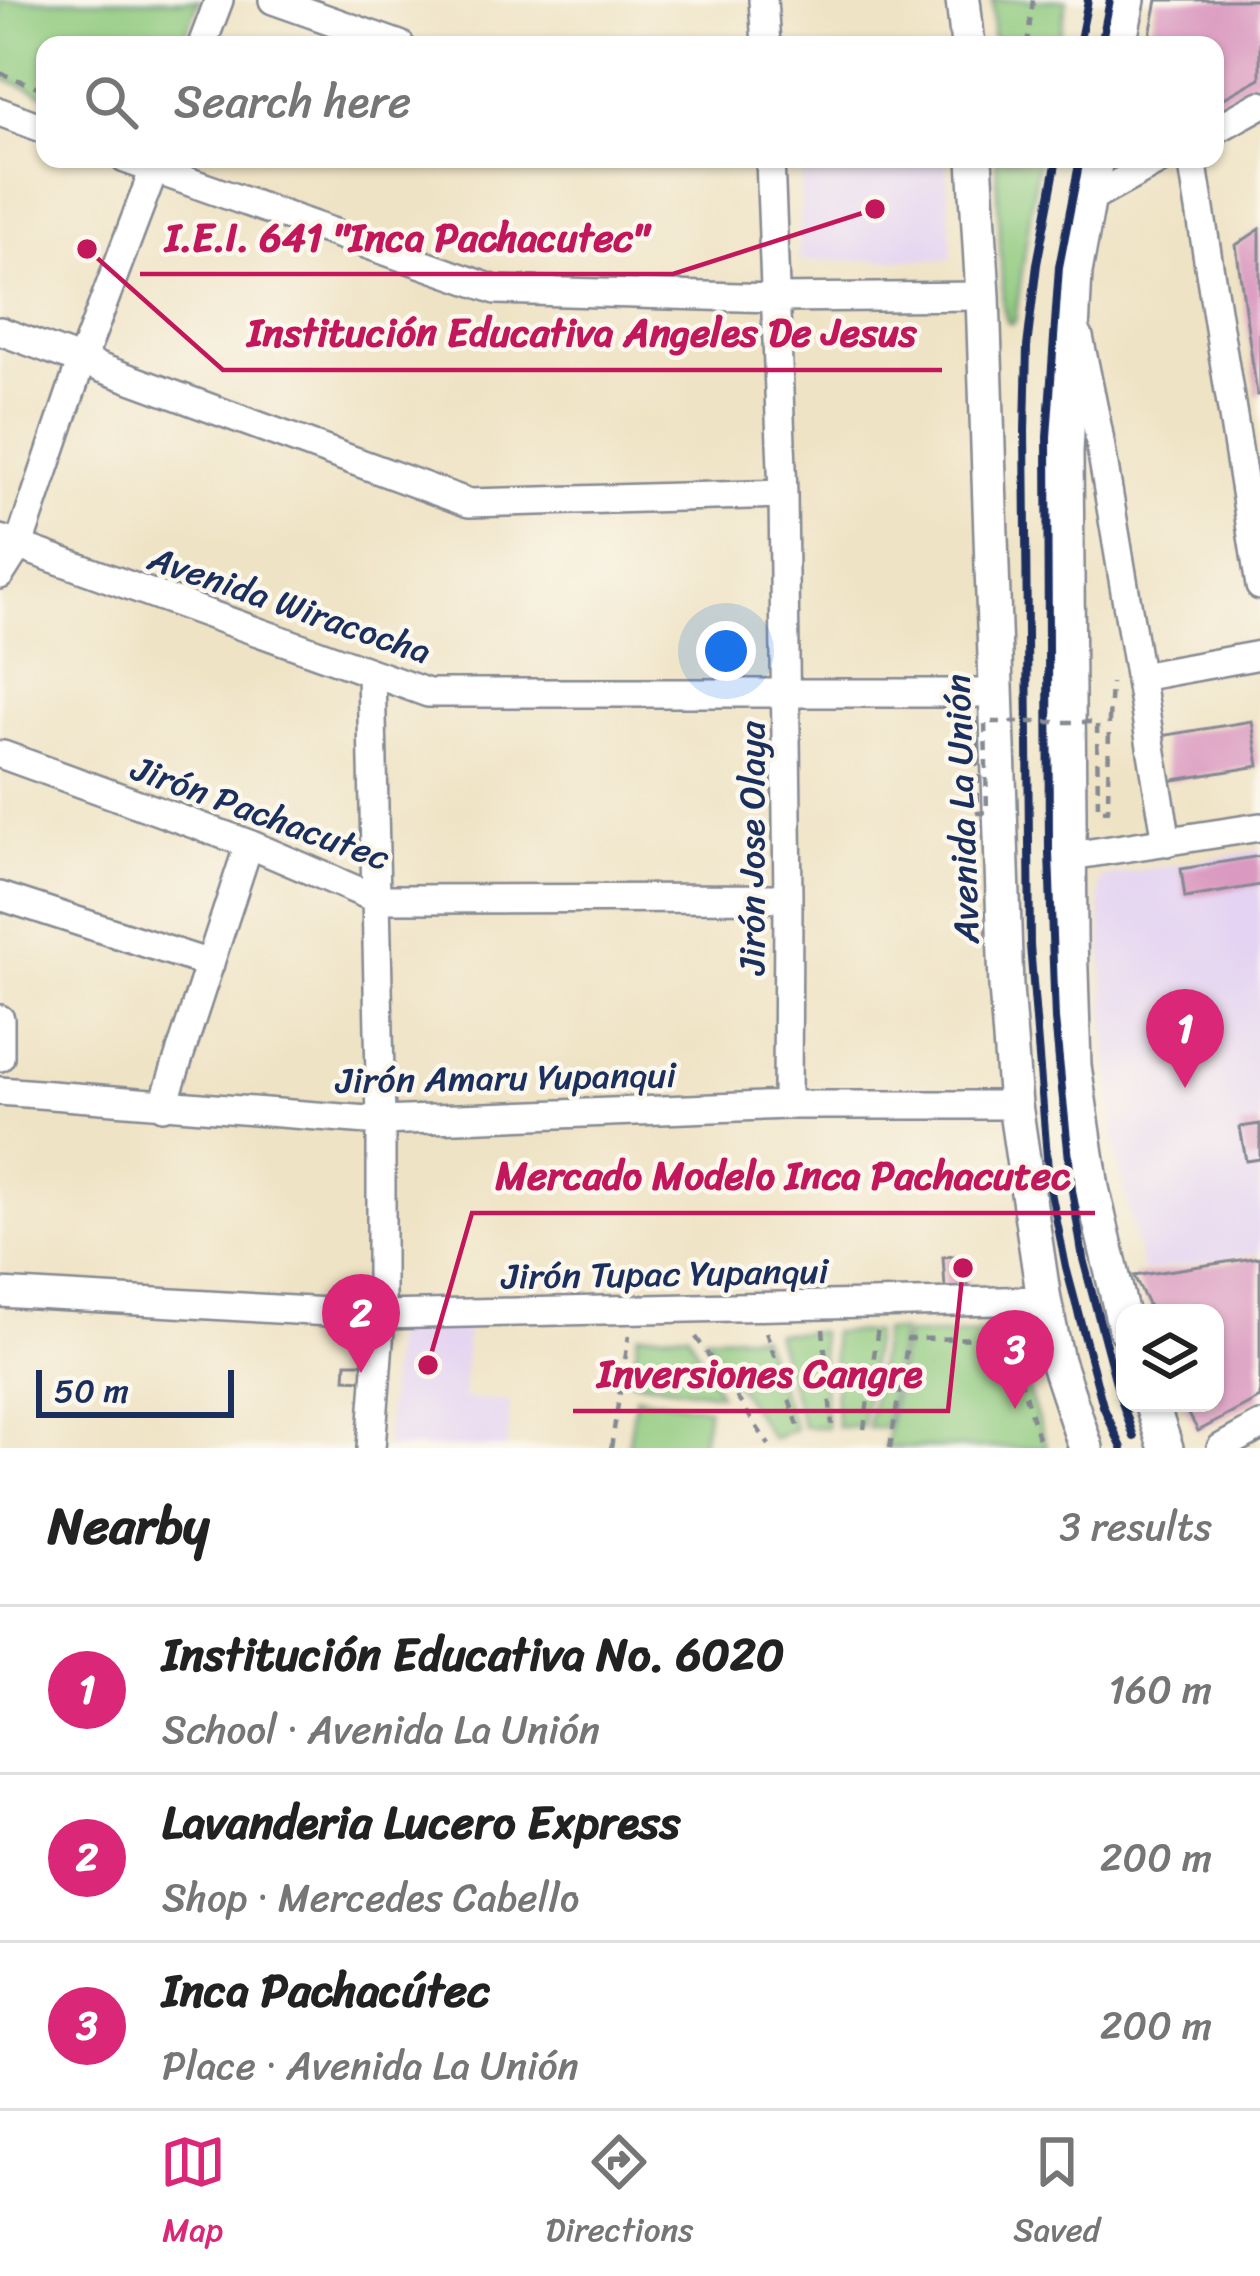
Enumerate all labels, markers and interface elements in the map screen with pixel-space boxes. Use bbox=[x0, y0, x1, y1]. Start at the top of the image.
search box bbox=[36, 36, 1224, 168]
text: Search here bbox=[174, 62, 411, 142]
icon: search bbox=[78, 69, 144, 135]
callout: I.E.I. 641 "Inca Pachacutec" bbox=[140, 199, 673, 274]
text: I.E.I. 641 "Inca Pachacutec" bbox=[163, 203, 652, 272]
callout: Institución Educativa Angeles De Jesus bbox=[223, 295, 942, 370]
text: Institución Educativa Angeles De Jesus bbox=[245, 298, 918, 367]
street label: Avenida Wiracocha bbox=[138, 526, 440, 683]
your location bbox=[696, 621, 756, 681]
street label: Avenida La Unión bbox=[925, 673, 999, 946]
street label: Jirón Jose Olaya bbox=[720, 720, 784, 977]
street label: Jirón Pachacutec bbox=[121, 736, 399, 889]
pin: 1 bbox=[1146, 989, 1224, 1088]
street label: Jirón Amaru Yupanqui bbox=[333, 1043, 678, 1113]
callout: Mercado Modelo Inca Pachacutec bbox=[472, 1138, 1095, 1213]
text: Mercado Modelo Inca Pachacutec bbox=[494, 1141, 1071, 1210]
street label: Jirón Tupac Yupanqui bbox=[499, 1239, 830, 1309]
pin: 2 bbox=[322, 1274, 400, 1373]
map controls bbox=[1116, 1304, 1224, 1412]
button: layers bbox=[1116, 1304, 1224, 1412]
pin: 3 bbox=[976, 1310, 1054, 1409]
callout: Inversiones Cangre bbox=[573, 1336, 948, 1411]
text: Inversiones Cangre bbox=[595, 1339, 923, 1408]
text: 50 m bbox=[54, 1362, 129, 1420]
scale bar bbox=[36, 1364, 234, 1417]
text: Nearby bbox=[48, 1481, 209, 1571]
text: 3 results bbox=[1059, 1492, 1212, 1561]
text: Institución Educativa No. 6020 bbox=[162, 1615, 784, 1695]
text: 1 bbox=[79, 1655, 95, 1724]
text: 160 m bbox=[1108, 1655, 1212, 1724]
text: School · Avenida La Unión bbox=[162, 1695, 600, 1764]
text: Lavanderia Lucero Express bbox=[162, 1783, 681, 1863]
text: 2 bbox=[76, 1823, 98, 1892]
text: 200 m bbox=[1100, 1823, 1212, 1892]
text: Shop · Mercedes Cabello bbox=[162, 1863, 579, 1932]
text: Inca Pachacútec bbox=[162, 1951, 490, 2031]
text: 3 bbox=[76, 1991, 98, 2060]
text: 200 m bbox=[1100, 1991, 1212, 2060]
text: Place · Avenida La Unión bbox=[162, 2031, 579, 2100]
tab: Map bbox=[160, 2129, 226, 2259]
tab: Directions bbox=[546, 2129, 693, 2259]
tab: Saved bbox=[1013, 2129, 1100, 2259]

